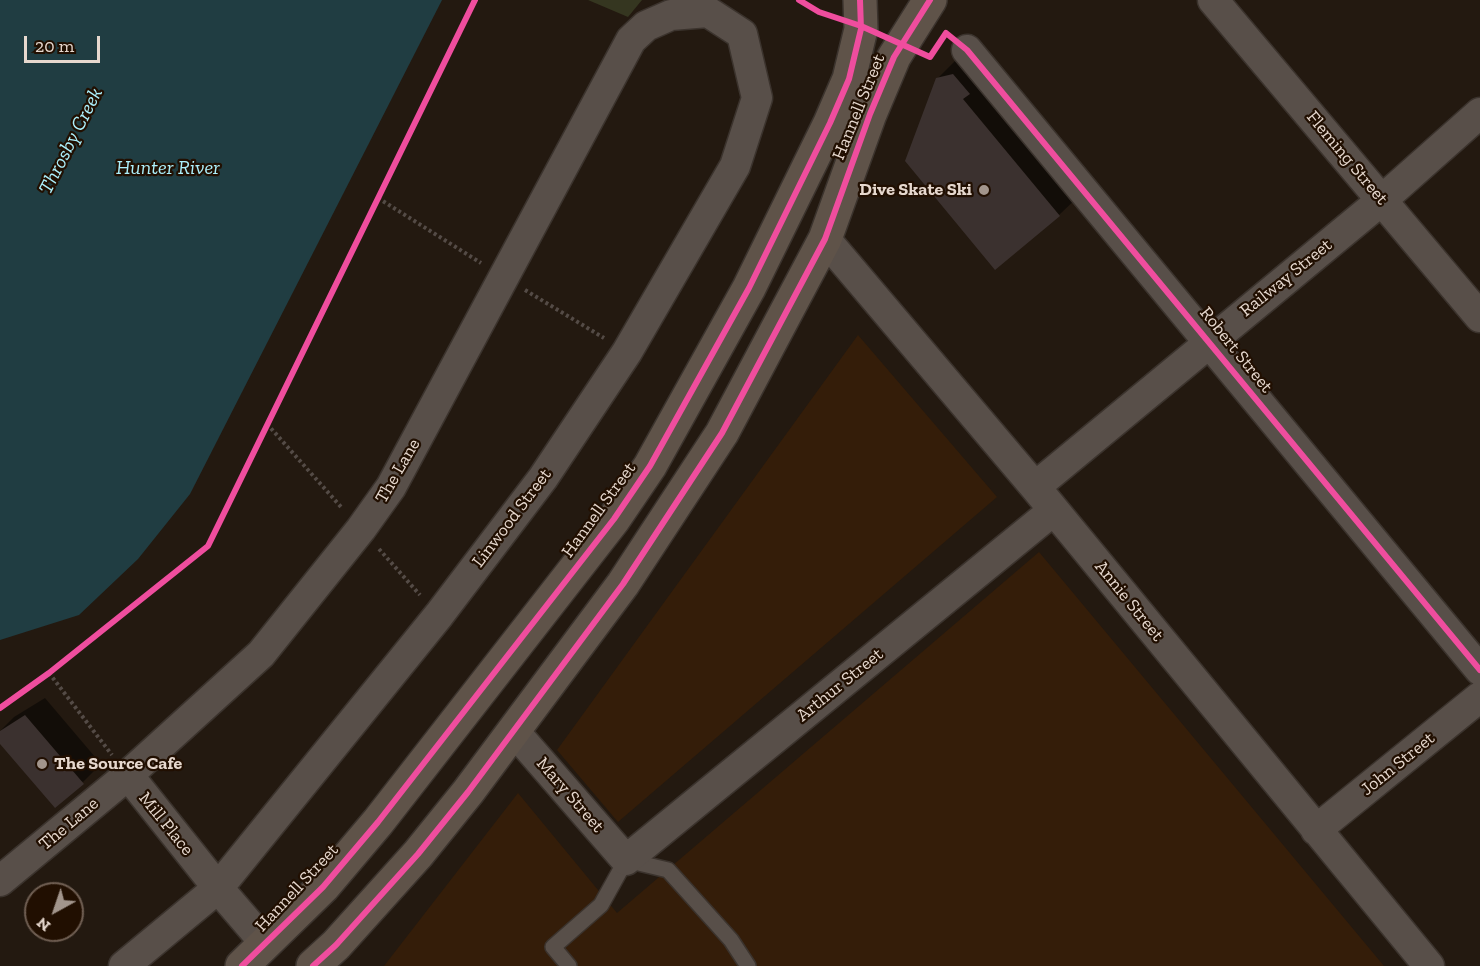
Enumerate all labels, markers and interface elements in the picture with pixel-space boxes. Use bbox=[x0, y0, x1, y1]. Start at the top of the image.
scale bar bbox=[27, 24, 104, 62]
text: 20 m bbox=[35, 35, 74, 57]
street label: Hannell Street bbox=[828, 51, 890, 163]
water label: Throsby Creek bbox=[34, 84, 108, 198]
street label: Fleming Street bbox=[1302, 107, 1392, 209]
water label: Hunter River bbox=[116, 156, 220, 180]
place label: Dive Skate Ski bbox=[859, 179, 972, 201]
marker: Dive Skate Ski bbox=[977, 183, 991, 197]
street label: Railway Street bbox=[1236, 234, 1336, 322]
street label: Robert Street bbox=[1195, 303, 1277, 397]
street label: The Lane bbox=[371, 435, 425, 507]
street label: Hannell Street bbox=[557, 458, 641, 562]
street label: Linwood Street bbox=[468, 464, 556, 572]
street label: Annie Street bbox=[1090, 556, 1168, 646]
street label: Arthur Street bbox=[792, 644, 888, 726]
street label: John Street bbox=[1357, 728, 1439, 800]
place label: The Source Cafe bbox=[54, 753, 182, 775]
street label: Mary Street bbox=[531, 753, 609, 837]
marker: The Source Cafe bbox=[35, 757, 49, 771]
street label: Mill Place bbox=[134, 788, 198, 860]
street label: The Lane bbox=[35, 793, 103, 855]
street label: Hannell Street bbox=[251, 840, 343, 936]
north arrow bbox=[24, 882, 84, 942]
text: N bbox=[33, 913, 54, 936]

